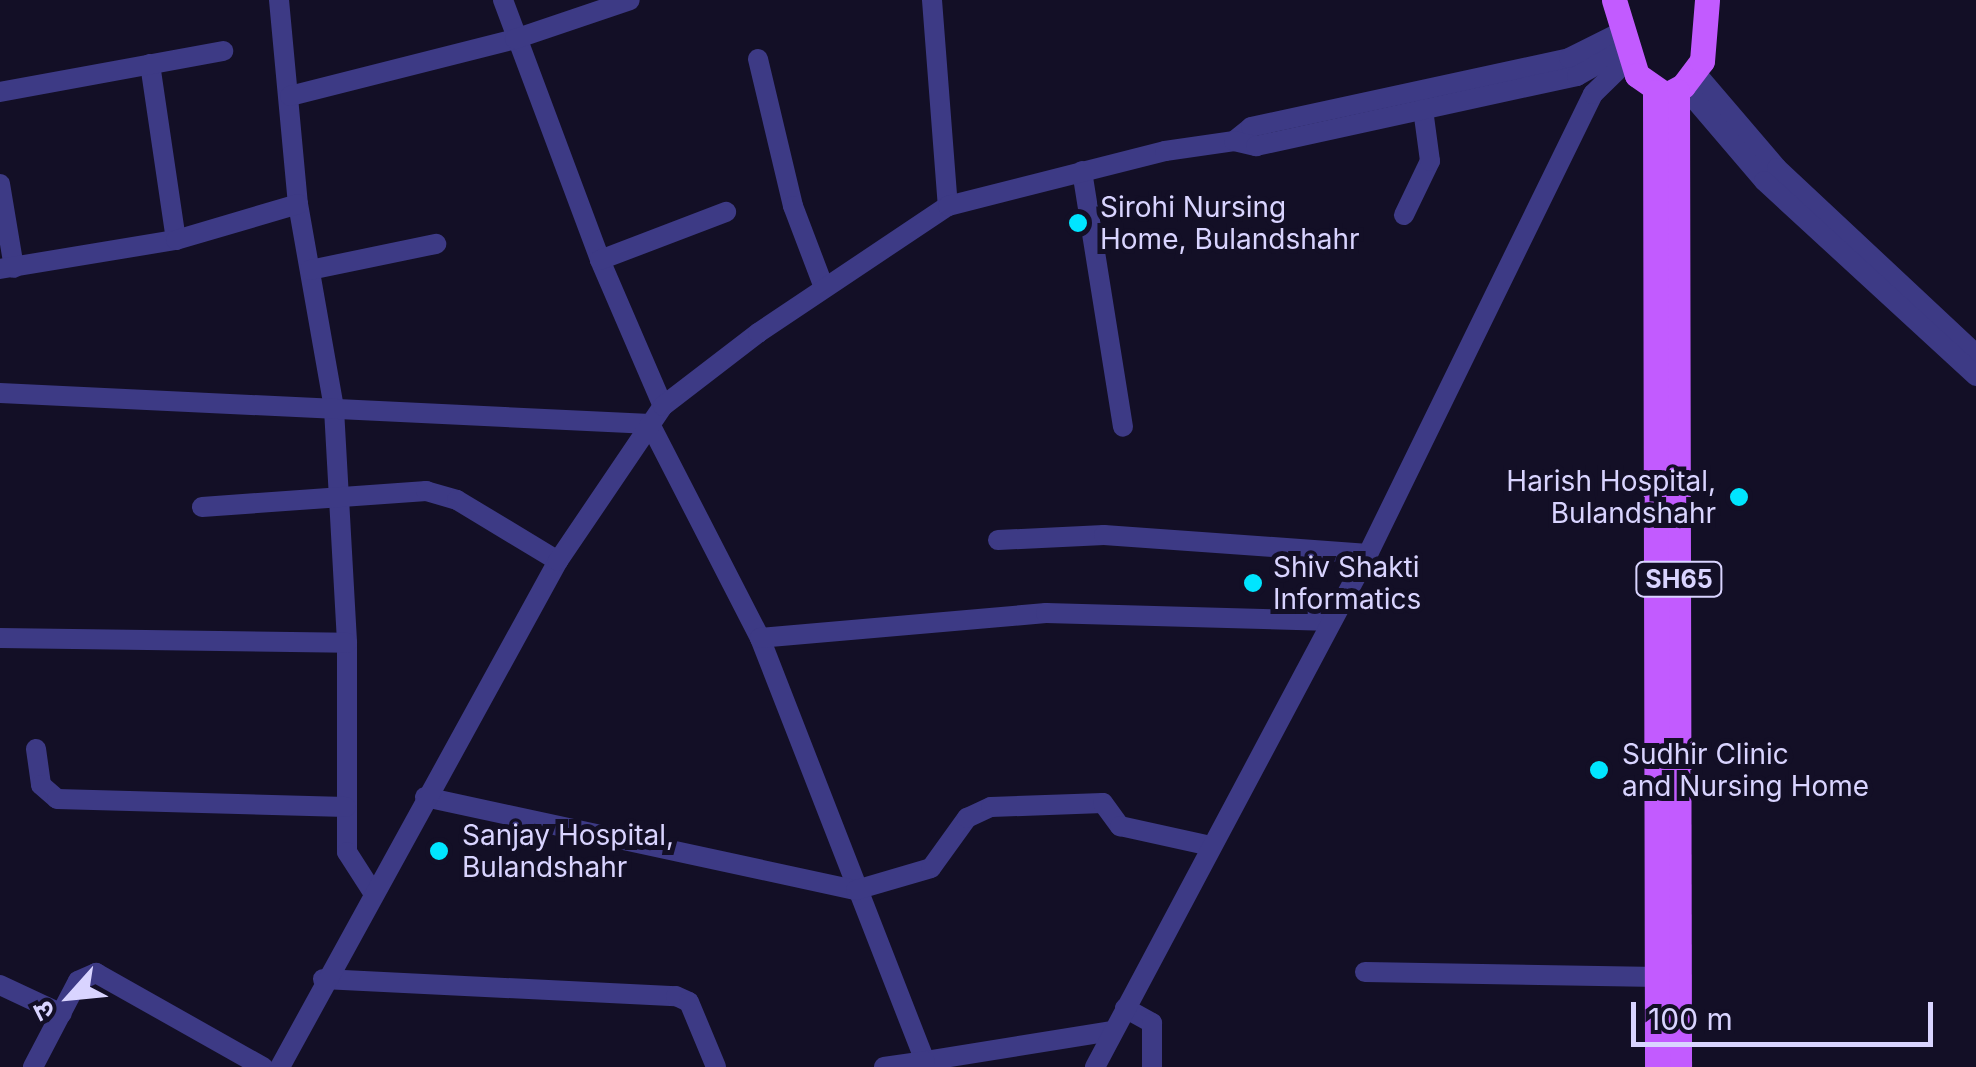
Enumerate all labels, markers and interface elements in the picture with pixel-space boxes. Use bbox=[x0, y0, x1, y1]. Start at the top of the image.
place label: Sirohi Nursing Home, Bulandshahr bbox=[1100, 190, 1360, 256]
marker: Sirohi Nursing Home, Bulandshahr bbox=[1065, 210, 1091, 236]
place label: Harish Hospital, Bulandshahr bbox=[1506, 464, 1716, 530]
marker: Harish Hospital, Bulandshahr bbox=[1726, 484, 1752, 510]
place label: Shiv Shakti Informatics bbox=[1273, 550, 1421, 616]
road number: SH65 bbox=[1634, 559, 1724, 599]
marker: Shiv Shakti Informatics bbox=[1242, 572, 1264, 594]
place label: Sudhir Clinic and Nursing Home bbox=[1622, 737, 1869, 803]
marker: Sudhir Clinic and Nursing Home bbox=[1586, 757, 1612, 783]
place label: Sanjay Hospital, Bulandshahr bbox=[462, 818, 674, 884]
marker: Sanjay Hospital, Bulandshahr bbox=[426, 838, 452, 864]
north arrow bbox=[20, 947, 120, 1047]
scale bar bbox=[1636, 982, 1938, 1044]
text: उ bbox=[24, 996, 62, 1026]
text: 100 m bbox=[1648, 1001, 1733, 1037]

